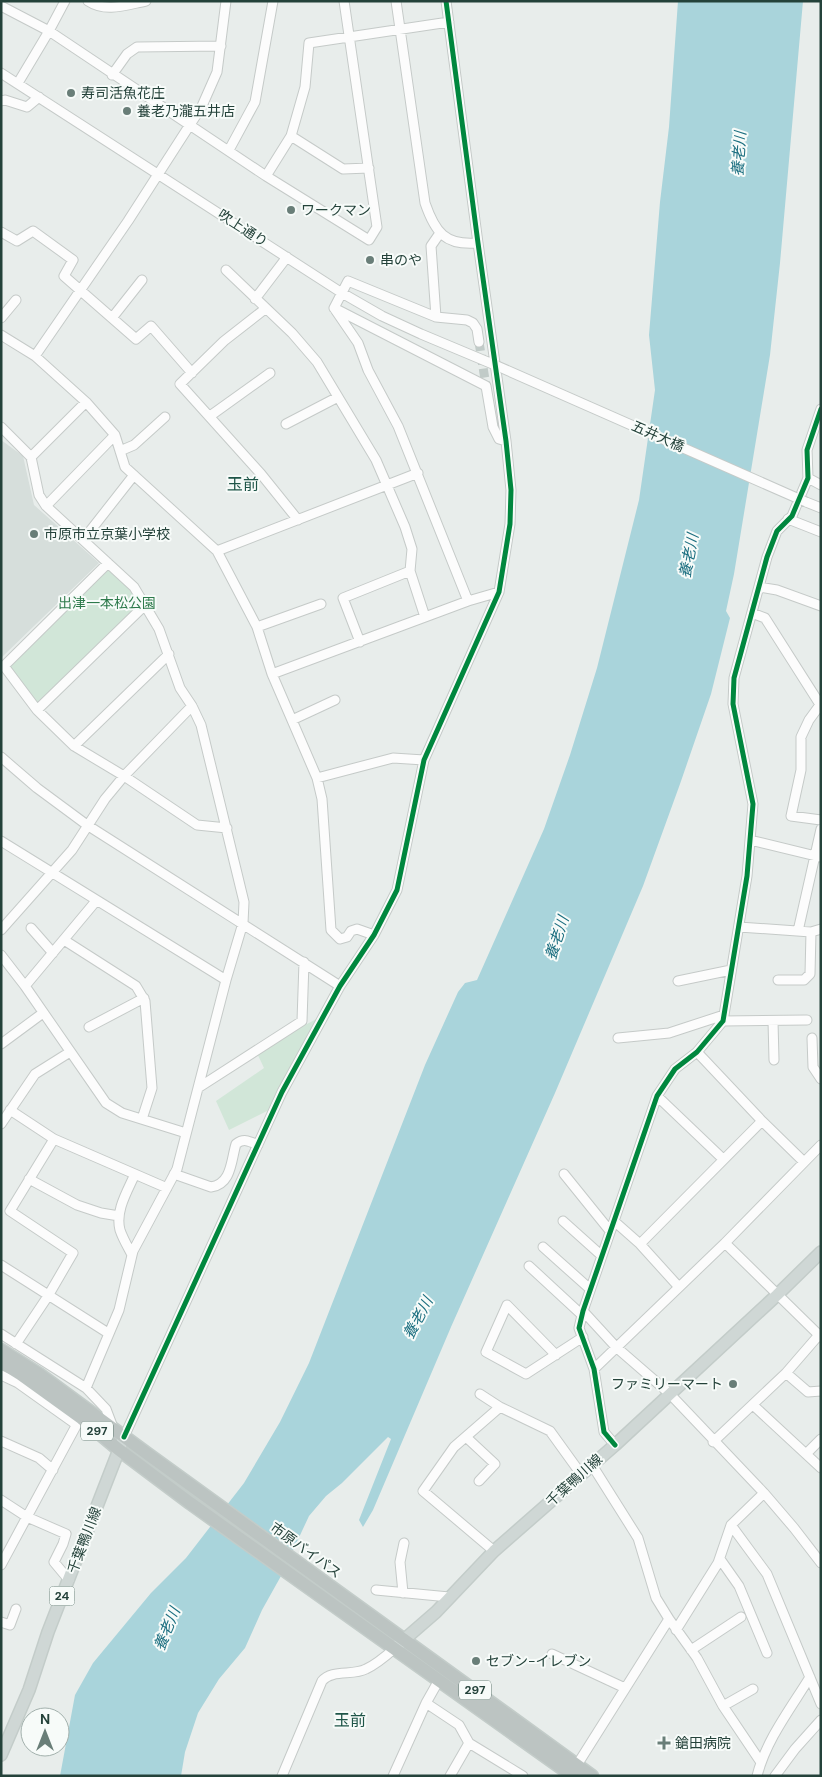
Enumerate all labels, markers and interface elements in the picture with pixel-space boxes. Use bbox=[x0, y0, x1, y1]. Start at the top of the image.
place label: 寿司活魚花庄 bbox=[81, 84, 165, 102]
marker: 寿司活魚花庄 bbox=[65, 87, 77, 99]
place label: 養老乃瀧五井店 bbox=[137, 102, 235, 120]
marker: 養老乃瀧五井店 bbox=[121, 105, 133, 117]
water label: 養老川 bbox=[727, 129, 751, 177]
place label: ワークマン bbox=[301, 201, 371, 219]
marker: ワークマン bbox=[285, 204, 297, 216]
street label: 吹上通り bbox=[215, 205, 271, 251]
place label: 串のや bbox=[380, 251, 422, 269]
marker: 串のや bbox=[364, 254, 376, 266]
street label: 五井大橋 bbox=[629, 416, 687, 456]
district label: 玉前 bbox=[227, 474, 259, 495]
place label: 市原市立京葉小学校 bbox=[44, 525, 170, 543]
marker: 市原市立京葉小学校 bbox=[28, 528, 40, 540]
water label: 養老川 bbox=[675, 530, 703, 580]
park label: 出津一本松公園 bbox=[58, 594, 156, 612]
water label: 養老川 bbox=[541, 912, 574, 962]
water label: 養老川 bbox=[399, 1292, 438, 1343]
place label: ファミリーマート bbox=[611, 1375, 723, 1393]
marker: ファミリーマート bbox=[727, 1378, 739, 1390]
road number: 297 bbox=[81, 1422, 113, 1440]
street label: 千葉鴨川線 bbox=[542, 1450, 606, 1510]
street label: 千葉鴨川線 bbox=[63, 1504, 105, 1576]
street label: 市原バイパス bbox=[267, 1518, 345, 1582]
road number: 24 bbox=[50, 1586, 74, 1605]
water label: 養老川 bbox=[149, 1603, 185, 1654]
place label: セブン-イレブン bbox=[486, 1652, 592, 1670]
marker: セブン-イレブン bbox=[470, 1655, 482, 1667]
road number: 297 bbox=[459, 1680, 491, 1700]
north arrow bbox=[20, 1707, 70, 1757]
text: N bbox=[40, 1710, 50, 1728]
district label: 玉前 bbox=[334, 1710, 366, 1731]
place label: 鎗田病院 bbox=[675, 1734, 731, 1752]
marker: 鎗田病院 bbox=[657, 1736, 671, 1750]

